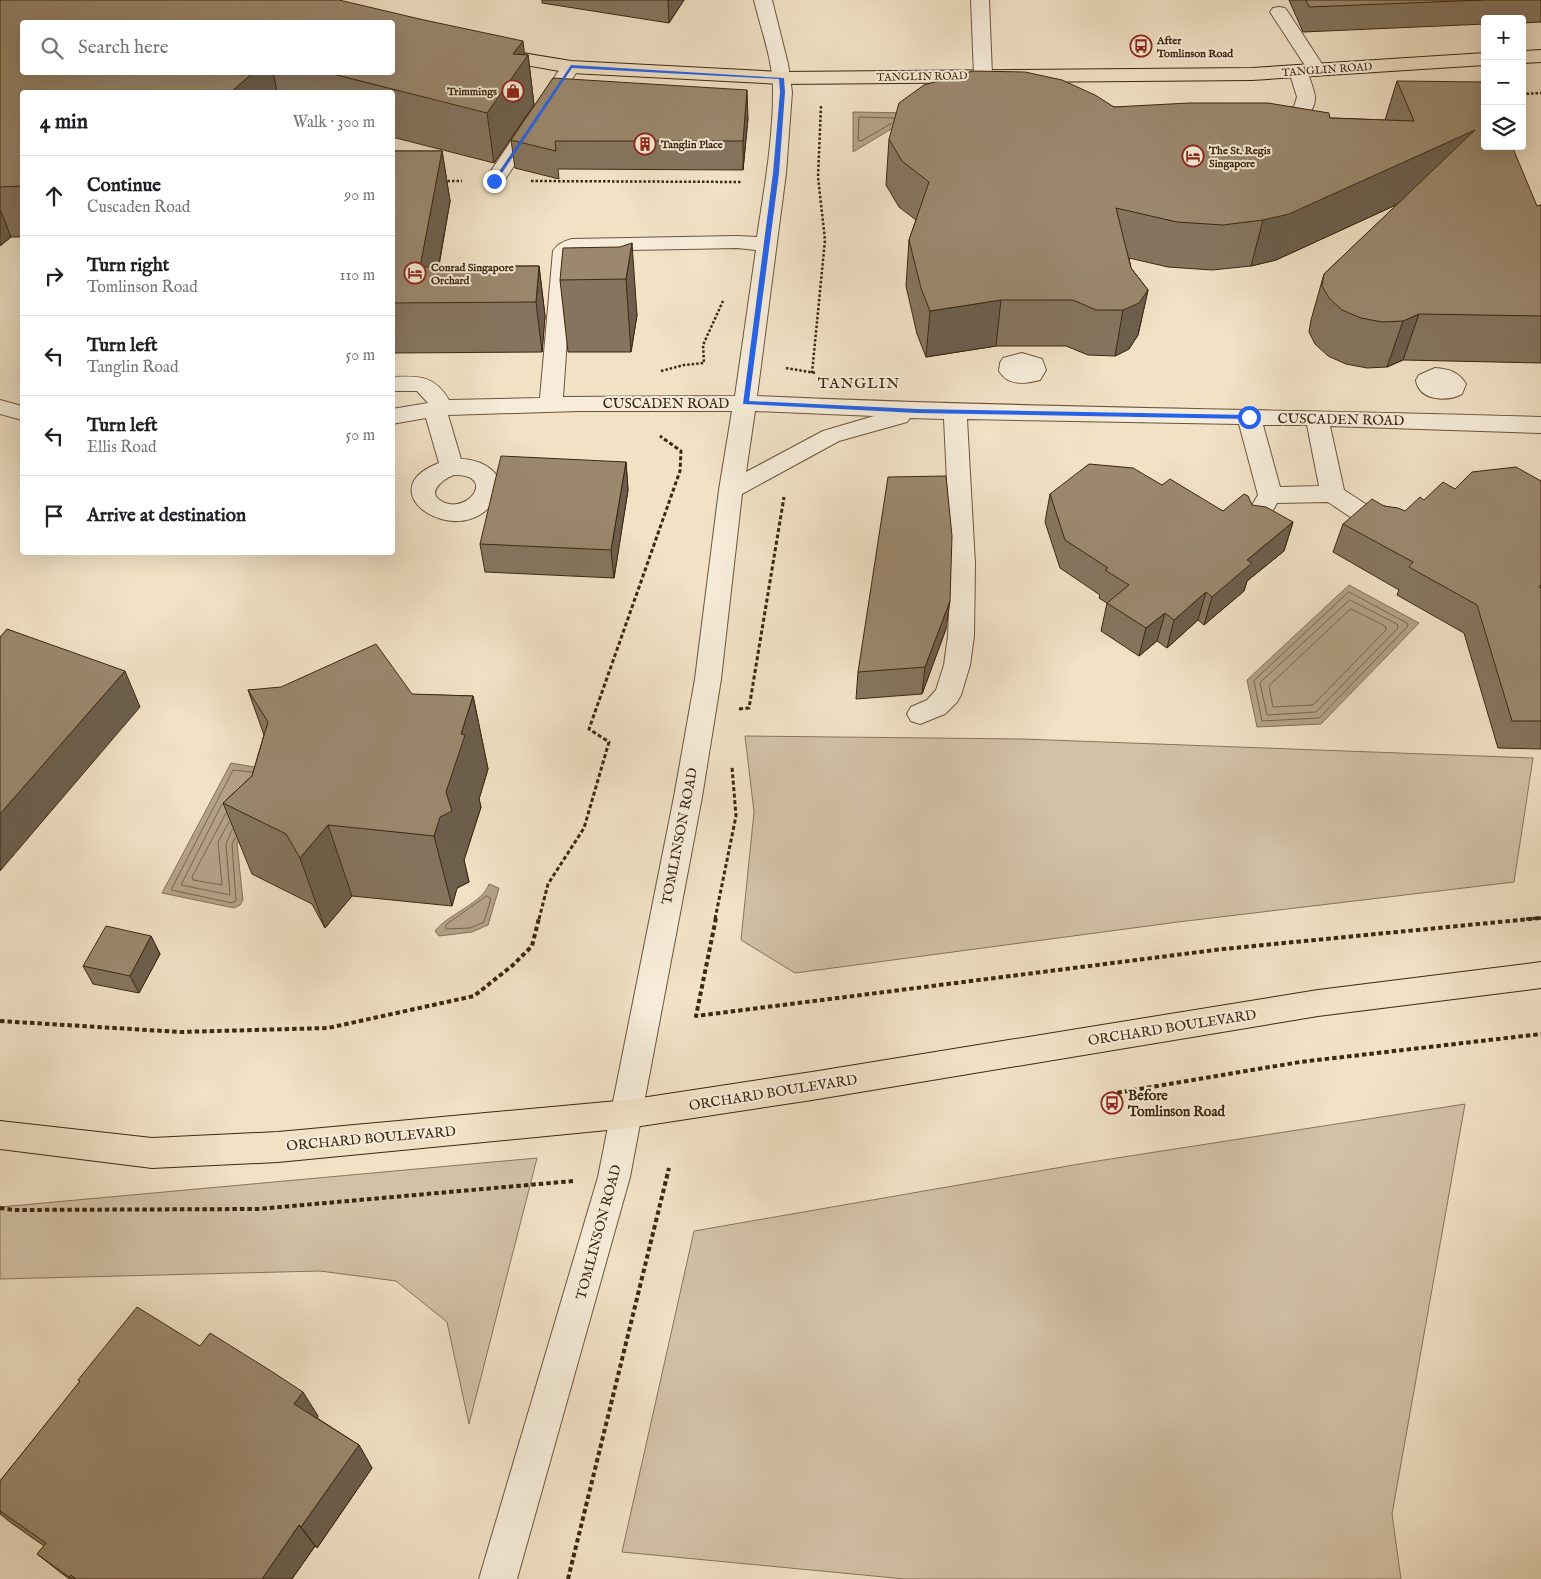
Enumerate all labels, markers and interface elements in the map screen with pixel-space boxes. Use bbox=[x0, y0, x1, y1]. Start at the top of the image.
map controls bbox=[1481, 15, 1526, 150]
button: + bbox=[1481, 15, 1526, 60]
search box bbox=[20, 20, 395, 75]
icon: search bbox=[38, 34, 66, 62]
bus stop icon: After Tomlinson Road bbox=[1129, 34, 1153, 58]
place label: After Tomlinson Road bbox=[1156, 34, 1234, 61]
text: Search here bbox=[78, 36, 169, 60]
street label: TANGLIN ROAD bbox=[1281, 60, 1373, 80]
button: − bbox=[1481, 60, 1526, 105]
street label: TANGLIN ROAD bbox=[876, 69, 968, 85]
shop icon: Trimmings bbox=[501, 79, 525, 103]
place label: Trimmings bbox=[446, 85, 497, 99]
button: layers bbox=[1481, 105, 1526, 150]
text: 4 min bbox=[40, 109, 88, 136]
text: Walk · 300 m bbox=[293, 113, 375, 133]
building icon: Tanglin Place bbox=[633, 132, 657, 156]
place label: Tanglin Place bbox=[660, 138, 723, 152]
hotel icon: The St. Regis Singapore bbox=[1181, 144, 1205, 168]
place label: The St. Regis Singapore bbox=[1208, 144, 1271, 171]
route end bbox=[483, 170, 506, 193]
text: Continue bbox=[87, 174, 161, 198]
icon: ahead bbox=[40, 182, 68, 210]
text: 90 m bbox=[344, 186, 375, 206]
text: Cuscaden Road bbox=[87, 198, 190, 218]
text: Turn right bbox=[87, 254, 169, 278]
hotel icon: Conrad Singapore Orchard bbox=[403, 261, 427, 285]
place label: Conrad Singapore Orchard bbox=[431, 261, 514, 288]
icon: right bbox=[40, 262, 68, 290]
text: 110 m bbox=[339, 266, 375, 286]
text: Tomlinson Road bbox=[87, 278, 198, 298]
text: Turn left bbox=[87, 334, 158, 358]
icon: left bbox=[40, 342, 68, 370]
text: 50 m bbox=[346, 346, 375, 366]
text: Tanglin Road bbox=[87, 358, 178, 378]
district label: TANGLIN bbox=[818, 374, 900, 393]
street label: CUSCADEN ROAD bbox=[603, 395, 729, 413]
route start bbox=[1238, 406, 1261, 429]
street label: CUSCADEN ROAD bbox=[1278, 410, 1404, 430]
text: Turn left bbox=[87, 414, 158, 438]
icon: left bbox=[40, 422, 68, 450]
text: 50 m bbox=[346, 426, 375, 446]
text: Ellis Road bbox=[87, 438, 156, 458]
icon: arrive bbox=[40, 502, 68, 530]
text: Arrive at destination bbox=[87, 504, 246, 528]
street label: TOMLINSON ROAD bbox=[658, 766, 702, 906]
street label: ORCHARD BOULEVARD bbox=[1087, 1006, 1258, 1050]
street label: ORCHARD BOULEVARD bbox=[688, 1071, 859, 1115]
place label: Before Tomlinson Road bbox=[1127, 1087, 1225, 1121]
bus stop icon: Before Tomlinson Road bbox=[1100, 1091, 1124, 1115]
street label: ORCHARD BOULEVARD bbox=[286, 1123, 457, 1155]
street label: TOMLINSON ROAD bbox=[572, 1163, 626, 1302]

